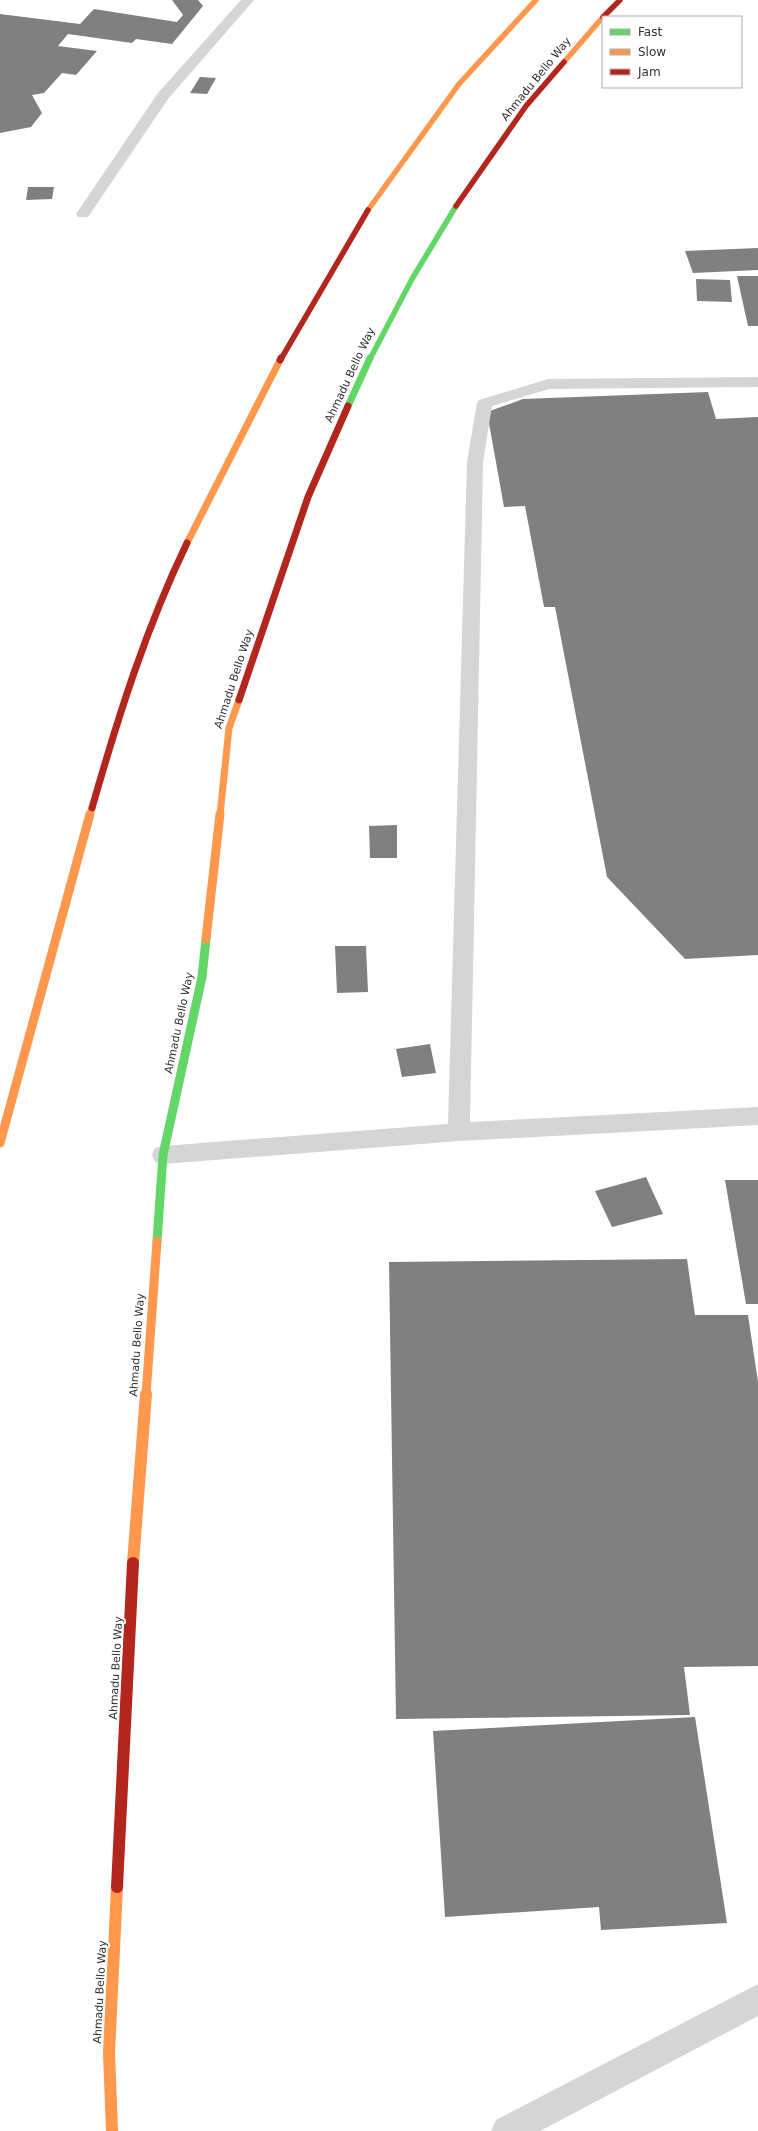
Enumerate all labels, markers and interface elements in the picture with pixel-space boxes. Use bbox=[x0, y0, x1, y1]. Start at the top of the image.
legend bbox=[602, 16, 742, 88]
text: Fast bbox=[638, 25, 662, 39]
street label: Ahmadu Bello Way bbox=[498, 34, 574, 123]
text: Slow bbox=[638, 45, 666, 59]
text: Jam bbox=[637, 65, 661, 79]
street label: Ahmadu Bello Way bbox=[322, 325, 378, 425]
street label: Ahmadu Bello Way bbox=[212, 627, 256, 730]
street label: Ahmadu Bello Way bbox=[162, 971, 196, 1075]
street label: Ahmadu Bello Way bbox=[127, 1292, 147, 1397]
street label: Ahmadu Bello Way bbox=[107, 1616, 125, 1720]
street label: Ahmadu Bello Way bbox=[91, 1940, 109, 2044]

